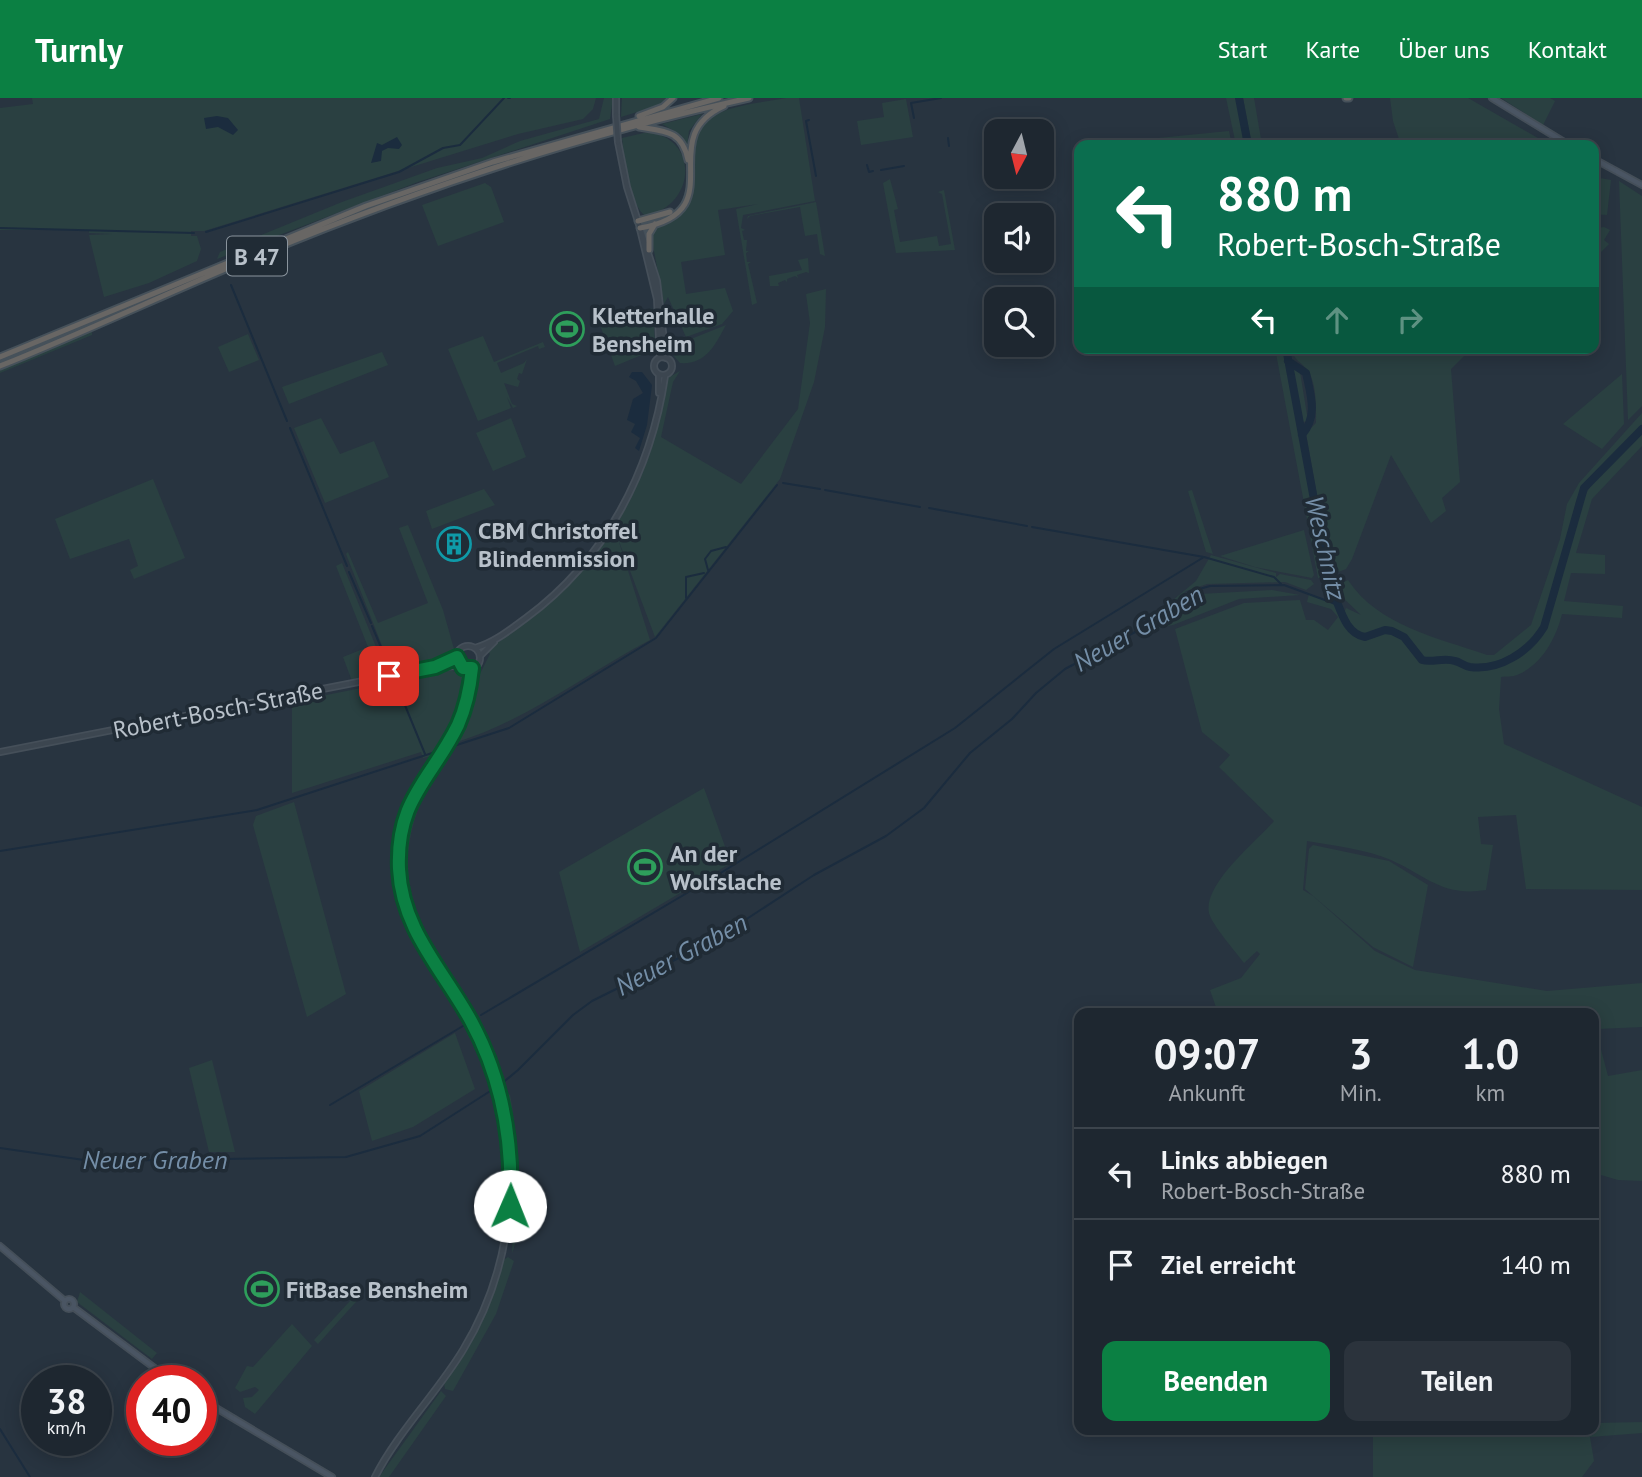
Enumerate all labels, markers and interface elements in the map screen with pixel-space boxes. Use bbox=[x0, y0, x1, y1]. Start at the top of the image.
text: Turnly bbox=[35, 28, 123, 71]
text: Start bbox=[1218, 34, 1267, 65]
text: Karte bbox=[1305, 34, 1360, 65]
text: Über uns bbox=[1398, 34, 1490, 65]
text: Kontakt bbox=[1528, 34, 1607, 65]
north arrow bbox=[984, 119, 1054, 189]
map controls bbox=[984, 119, 1054, 357]
text: 880 m bbox=[1217, 161, 1352, 225]
icon: left bbox=[1102, 168, 1193, 259]
button: sound bbox=[984, 203, 1054, 273]
text: Robert-Bosch-Straße bbox=[1217, 223, 1501, 265]
road number: B 47 bbox=[227, 237, 287, 276]
button: search bbox=[984, 287, 1054, 357]
place label: Kletterhalle Bensheim bbox=[592, 300, 715, 359]
icon: left bbox=[1245, 301, 1283, 339]
icon: ahead bbox=[1318, 301, 1356, 339]
icon: right bbox=[1391, 301, 1429, 339]
sports icon: Kletterhalle Bensheim bbox=[548, 310, 586, 348]
water label: Weschnitz bbox=[1298, 492, 1354, 604]
place label: CBM Christoffel Blindenmission bbox=[478, 515, 638, 574]
building icon: CBM Christoffel Blindenmission bbox=[435, 525, 473, 563]
water label: Neuer Graben bbox=[1067, 577, 1209, 679]
pin bbox=[359, 646, 419, 706]
icon: arrive bbox=[370, 657, 408, 695]
street label: Robert-Bosch-Straße bbox=[111, 674, 325, 746]
place label: An der Wolfslache bbox=[670, 838, 782, 897]
sports icon: An der Wolfslache bbox=[626, 848, 664, 886]
water label: Neuer Graben bbox=[609, 905, 753, 1003]
text: 09:07 bbox=[1154, 1026, 1260, 1081]
text: 3 bbox=[1349, 1026, 1373, 1081]
text: 1.0 bbox=[1461, 1026, 1519, 1081]
text: Ankunft bbox=[1169, 1078, 1245, 1107]
text: Min. bbox=[1340, 1078, 1382, 1107]
text: km bbox=[1475, 1078, 1505, 1107]
water label: Neuer Graben bbox=[83, 1143, 227, 1176]
text: Links abbiegen bbox=[1161, 1143, 1328, 1176]
icon: left bbox=[1102, 1155, 1140, 1193]
text: 880 m bbox=[1500, 1157, 1571, 1190]
position arrow bbox=[473, 1169, 547, 1243]
text: Robert-Bosch-Straße bbox=[1161, 1176, 1365, 1205]
icon: arrive bbox=[1102, 1246, 1140, 1284]
text: Ziel erreicht bbox=[1161, 1248, 1296, 1281]
text: 140 m bbox=[1500, 1248, 1571, 1281]
sports icon: FitBase Bensheim bbox=[243, 1270, 281, 1308]
place label: FitBase Bensheim bbox=[286, 1274, 468, 1305]
button: Beenden bbox=[1102, 1341, 1330, 1421]
button: Teilen bbox=[1344, 1341, 1571, 1421]
speed limit sign: 40 bbox=[126, 1365, 217, 1456]
text: 38 bbox=[47, 1378, 86, 1424]
text: km/h bbox=[47, 1416, 86, 1439]

